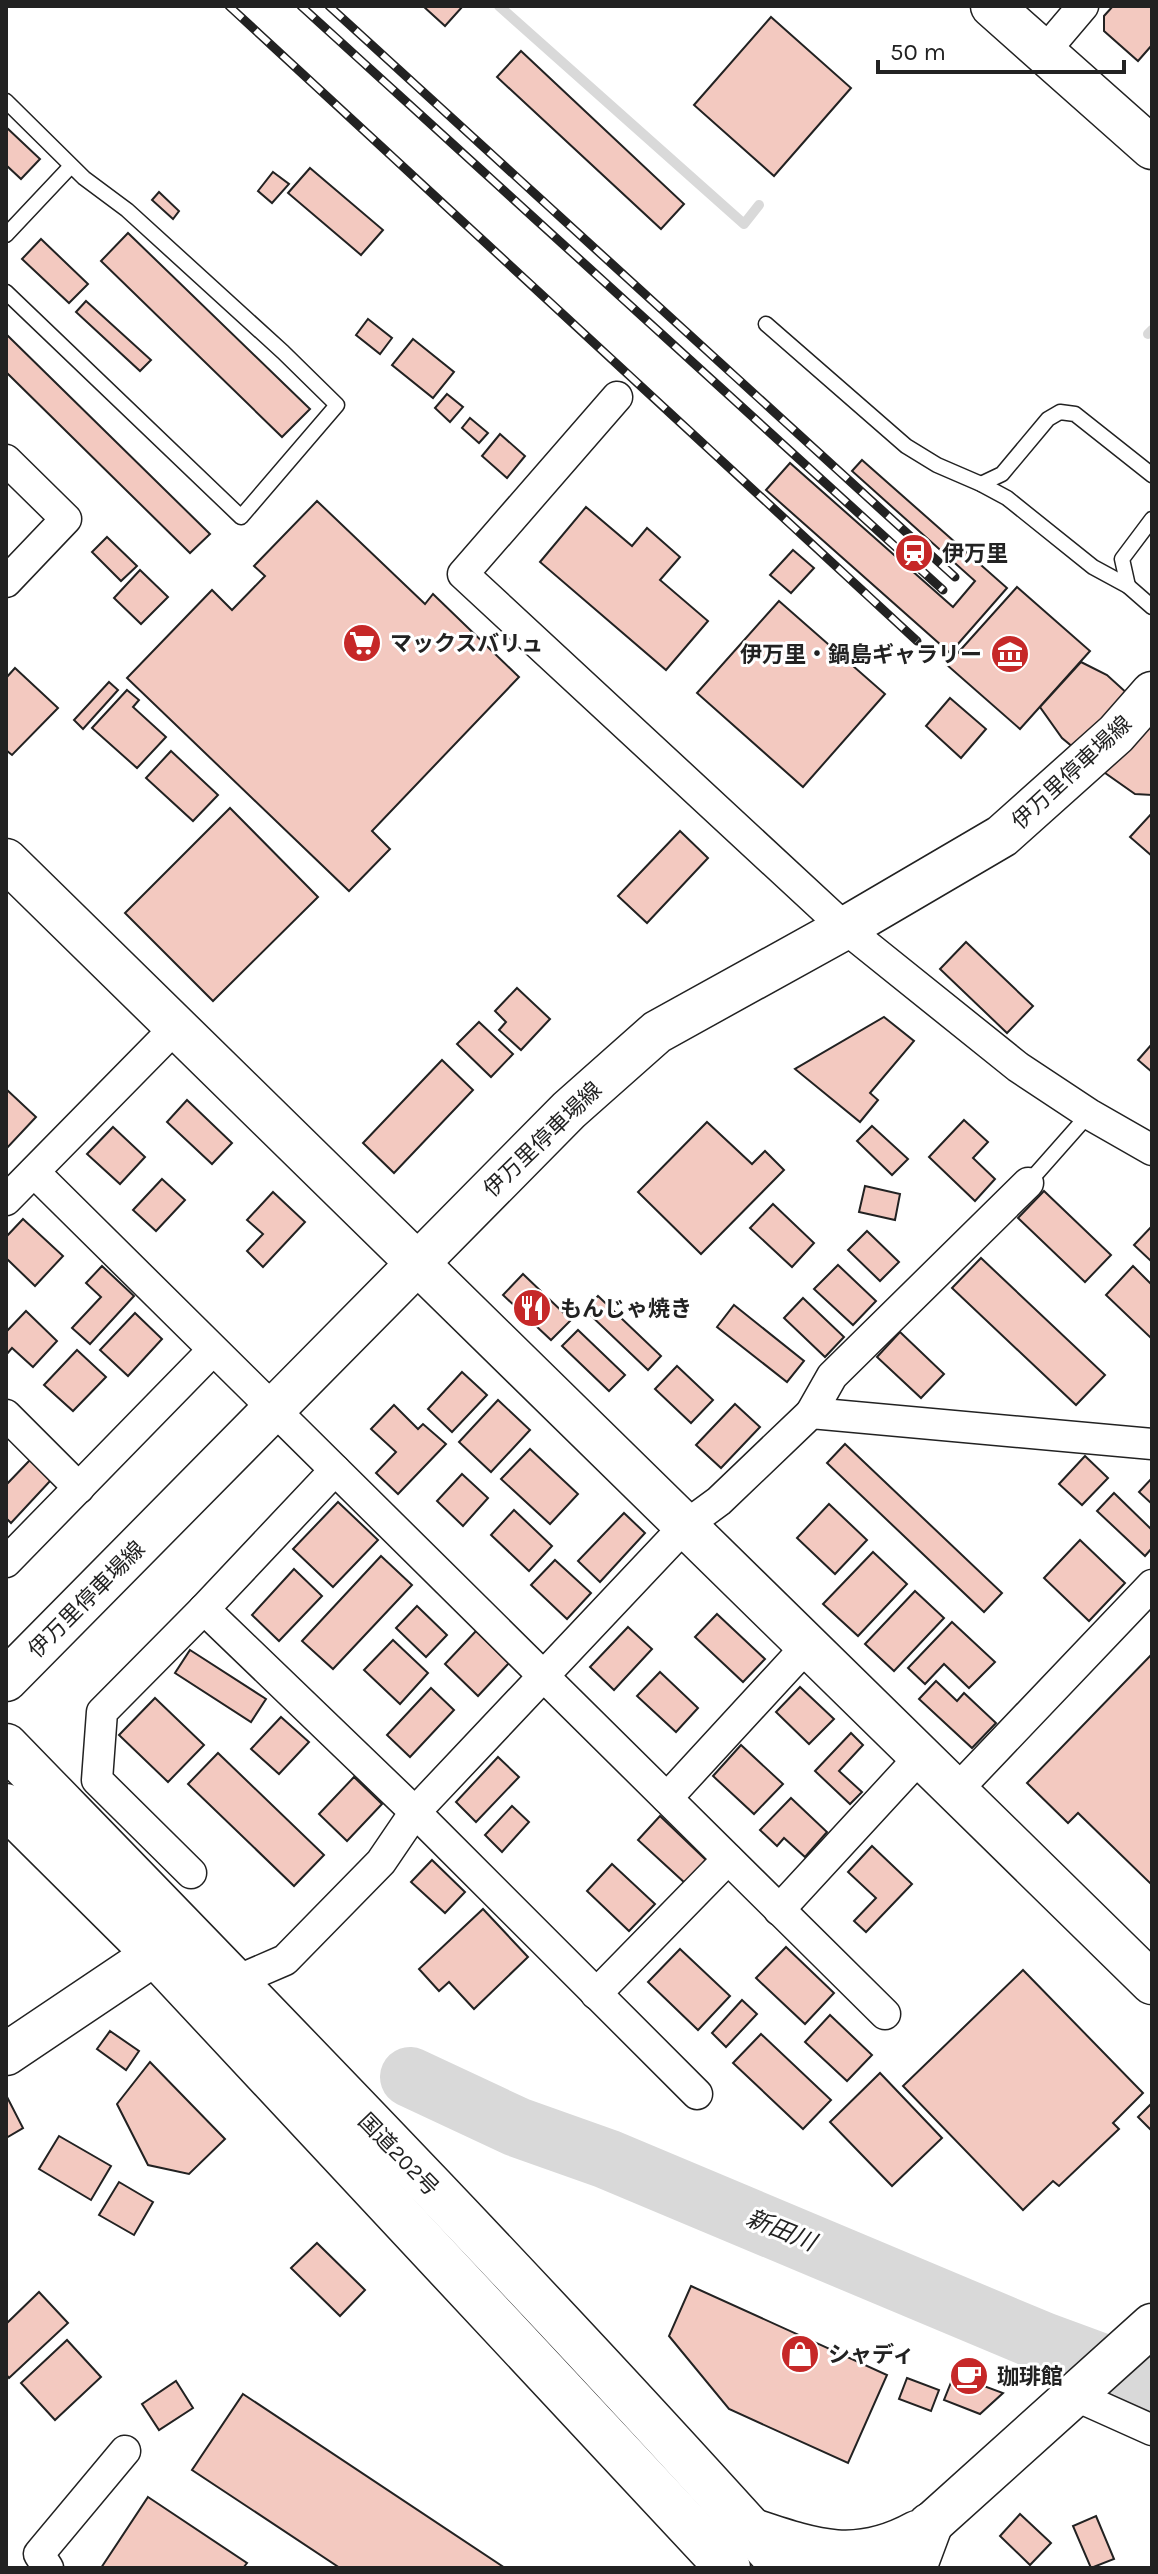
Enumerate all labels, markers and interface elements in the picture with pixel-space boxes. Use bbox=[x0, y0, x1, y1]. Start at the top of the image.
scale bar bbox=[878, 24, 1124, 74]
text: 50 m bbox=[890, 38, 946, 66]
station icon: 伊万里 bbox=[893, 532, 935, 574]
place label: 伊万里 bbox=[942, 541, 1008, 567]
supermarket icon: マックスバリュ bbox=[341, 622, 383, 664]
place label: マックスバリュ bbox=[390, 631, 543, 657]
museum icon: 伊万里・鍋島ギャラリー bbox=[989, 633, 1031, 675]
place label: 伊万里・鍋島ギャラリー bbox=[740, 642, 982, 668]
street label: 伊万里停車場線 bbox=[1006, 711, 1137, 835]
street label: 伊万里停車場線 bbox=[478, 1077, 607, 1203]
restaurant icon: もんじゃ焼き bbox=[511, 1287, 553, 1329]
place label: もんじゃ焼き bbox=[560, 1296, 692, 1322]
street label: 伊万里停車場線 bbox=[23, 1536, 150, 1663]
street label: 国道202号 bbox=[353, 2108, 444, 2201]
water label: 新田川 bbox=[742, 2204, 822, 2258]
shop icon: シャディ bbox=[779, 2333, 821, 2375]
place label: シャディ bbox=[828, 2342, 914, 2368]
cafe icon: 珈琲館 bbox=[948, 2355, 990, 2397]
place label: 珈琲館 bbox=[997, 2364, 1063, 2390]

